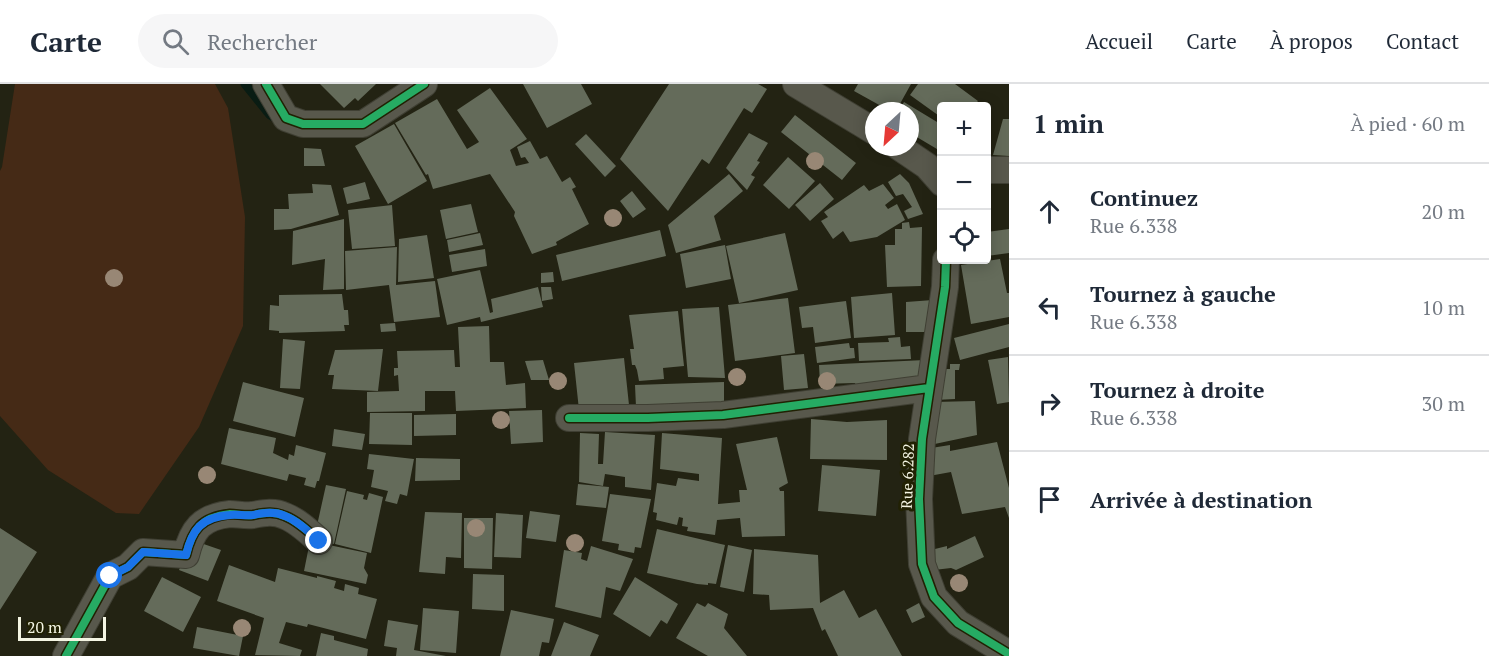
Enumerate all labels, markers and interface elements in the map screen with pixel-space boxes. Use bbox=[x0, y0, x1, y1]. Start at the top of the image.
search box bbox=[138, 14, 558, 68]
text: Carte bbox=[30, 23, 102, 60]
icon: search bbox=[159, 25, 192, 58]
text: Rechercher bbox=[207, 27, 317, 56]
text: Accueil bbox=[1085, 27, 1153, 55]
text: Carte bbox=[1186, 27, 1237, 55]
text: À propos bbox=[1270, 27, 1353, 55]
text: Contact bbox=[1386, 27, 1459, 55]
north arrow bbox=[865, 102, 919, 156]
map controls bbox=[937, 102, 991, 264]
button: + bbox=[937, 102, 991, 156]
text: 1 min bbox=[1033, 106, 1104, 140]
text: À pied · 60 m bbox=[1350, 110, 1465, 137]
button: − bbox=[937, 156, 991, 210]
text: Continuez bbox=[1090, 183, 1198, 212]
icon: ahead bbox=[1033, 195, 1066, 228]
text: 20 m bbox=[1422, 198, 1465, 225]
button: locate bbox=[937, 210, 991, 264]
text: Rue 6.338 bbox=[1090, 212, 1177, 239]
text: Tournez à gauche bbox=[1090, 279, 1276, 308]
icon: left bbox=[1033, 291, 1066, 324]
text: 10 m bbox=[1422, 294, 1465, 321]
text: Rue 6.338 bbox=[1090, 308, 1177, 335]
text: Tournez à droite bbox=[1090, 375, 1265, 404]
icon: right bbox=[1033, 387, 1066, 420]
text: 30 m bbox=[1422, 390, 1465, 417]
text: Rue 6.338 bbox=[1090, 404, 1177, 431]
street label: Rue 6.282 bbox=[896, 443, 918, 509]
icon: arrive bbox=[1033, 483, 1066, 516]
text: Arrivée à destination bbox=[1090, 485, 1312, 514]
route end bbox=[305, 527, 331, 553]
route start bbox=[96, 562, 122, 588]
scale bar bbox=[18, 614, 106, 642]
text: 20 m bbox=[27, 616, 62, 638]

